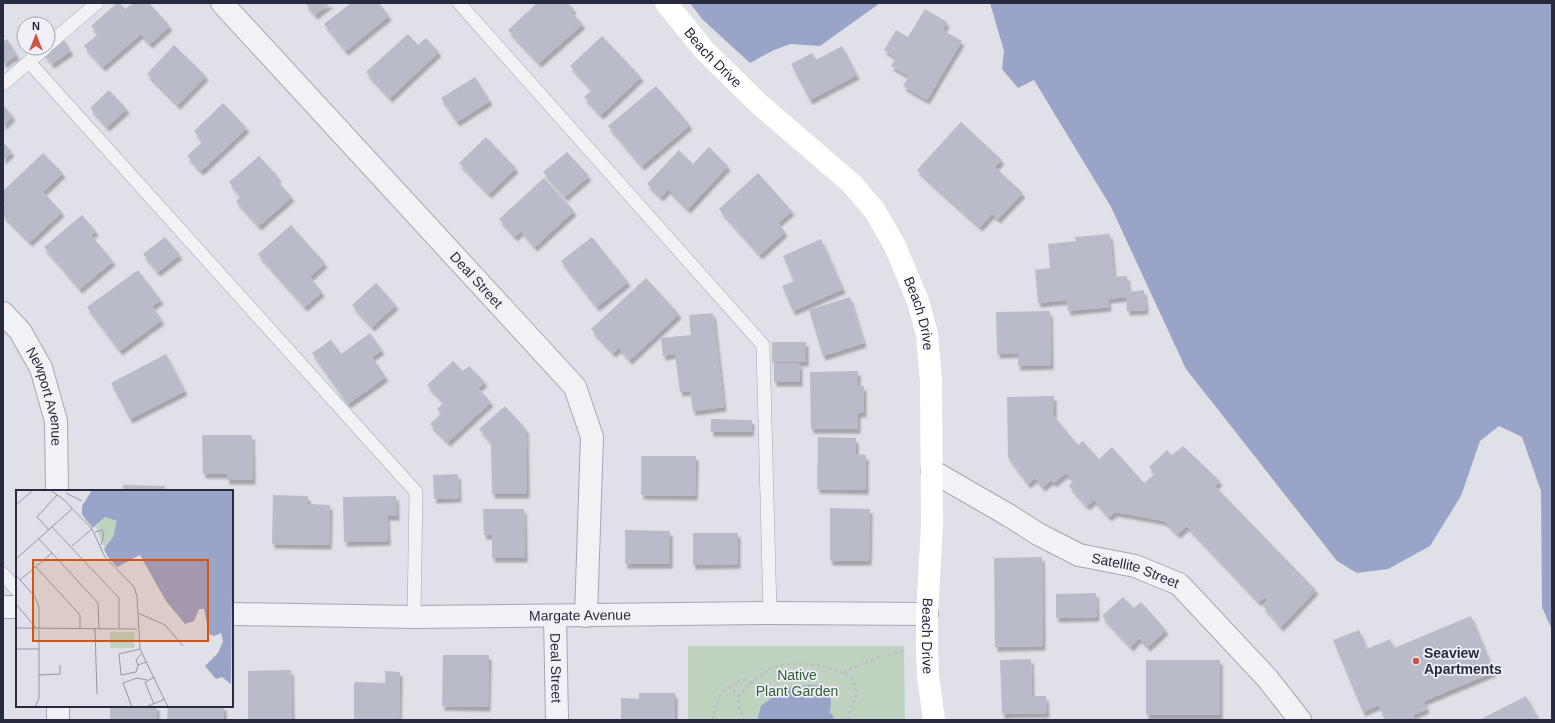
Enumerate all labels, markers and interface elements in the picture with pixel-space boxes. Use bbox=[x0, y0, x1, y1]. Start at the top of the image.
north arrow bbox=[16, 16, 56, 56]
text: N bbox=[32, 20, 40, 32]
street label: Beach Drive bbox=[681, 24, 745, 91]
street label: Deal Street bbox=[447, 249, 506, 311]
street label: Beach Drive bbox=[901, 274, 936, 351]
street label: Newport Avenue bbox=[23, 344, 64, 446]
inset map bbox=[16, 490, 233, 707]
street label: Satellite Street bbox=[1090, 550, 1182, 591]
street label: Beach Drive bbox=[919, 597, 936, 675]
street label: Margate Avenue bbox=[529, 607, 631, 624]
street label: Deal Street bbox=[547, 633, 565, 703]
place label: Seaview Apartments bbox=[1424, 645, 1502, 677]
marker: Seaview Apartments bbox=[1411, 656, 1421, 666]
park label: Native Plant Garden bbox=[756, 667, 838, 699]

